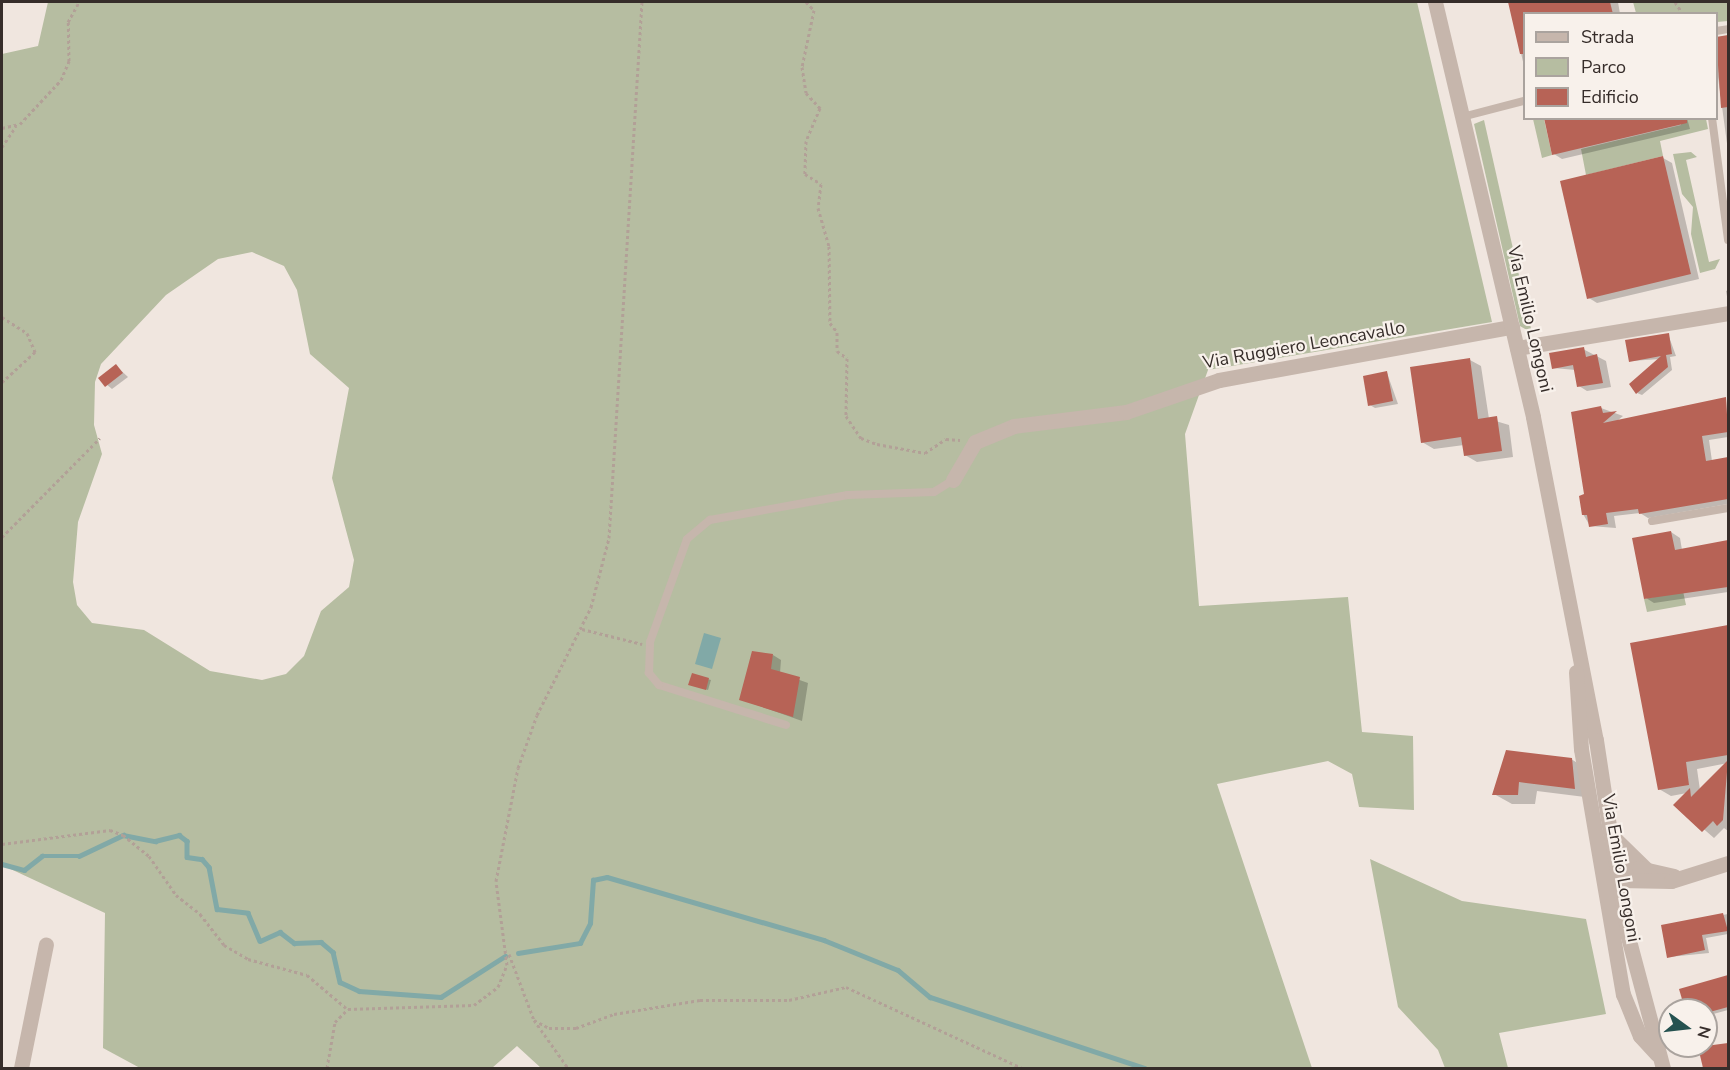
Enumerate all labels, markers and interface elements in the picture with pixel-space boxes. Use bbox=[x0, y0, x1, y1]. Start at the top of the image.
legend bbox=[1523, 12, 1718, 120]
text: Strada bbox=[1581, 25, 1634, 49]
text: Parco bbox=[1581, 55, 1626, 79]
text: Edificio bbox=[1581, 85, 1639, 109]
street label: Via Emilio Longoni bbox=[1503, 244, 1557, 394]
street label: Via Ruggiero Leoncavallo bbox=[1201, 317, 1407, 373]
street label: Via Emilio Longoni bbox=[1597, 792, 1645, 944]
north arrow bbox=[1658, 998, 1718, 1058]
text: N bbox=[1691, 1024, 1716, 1041]

